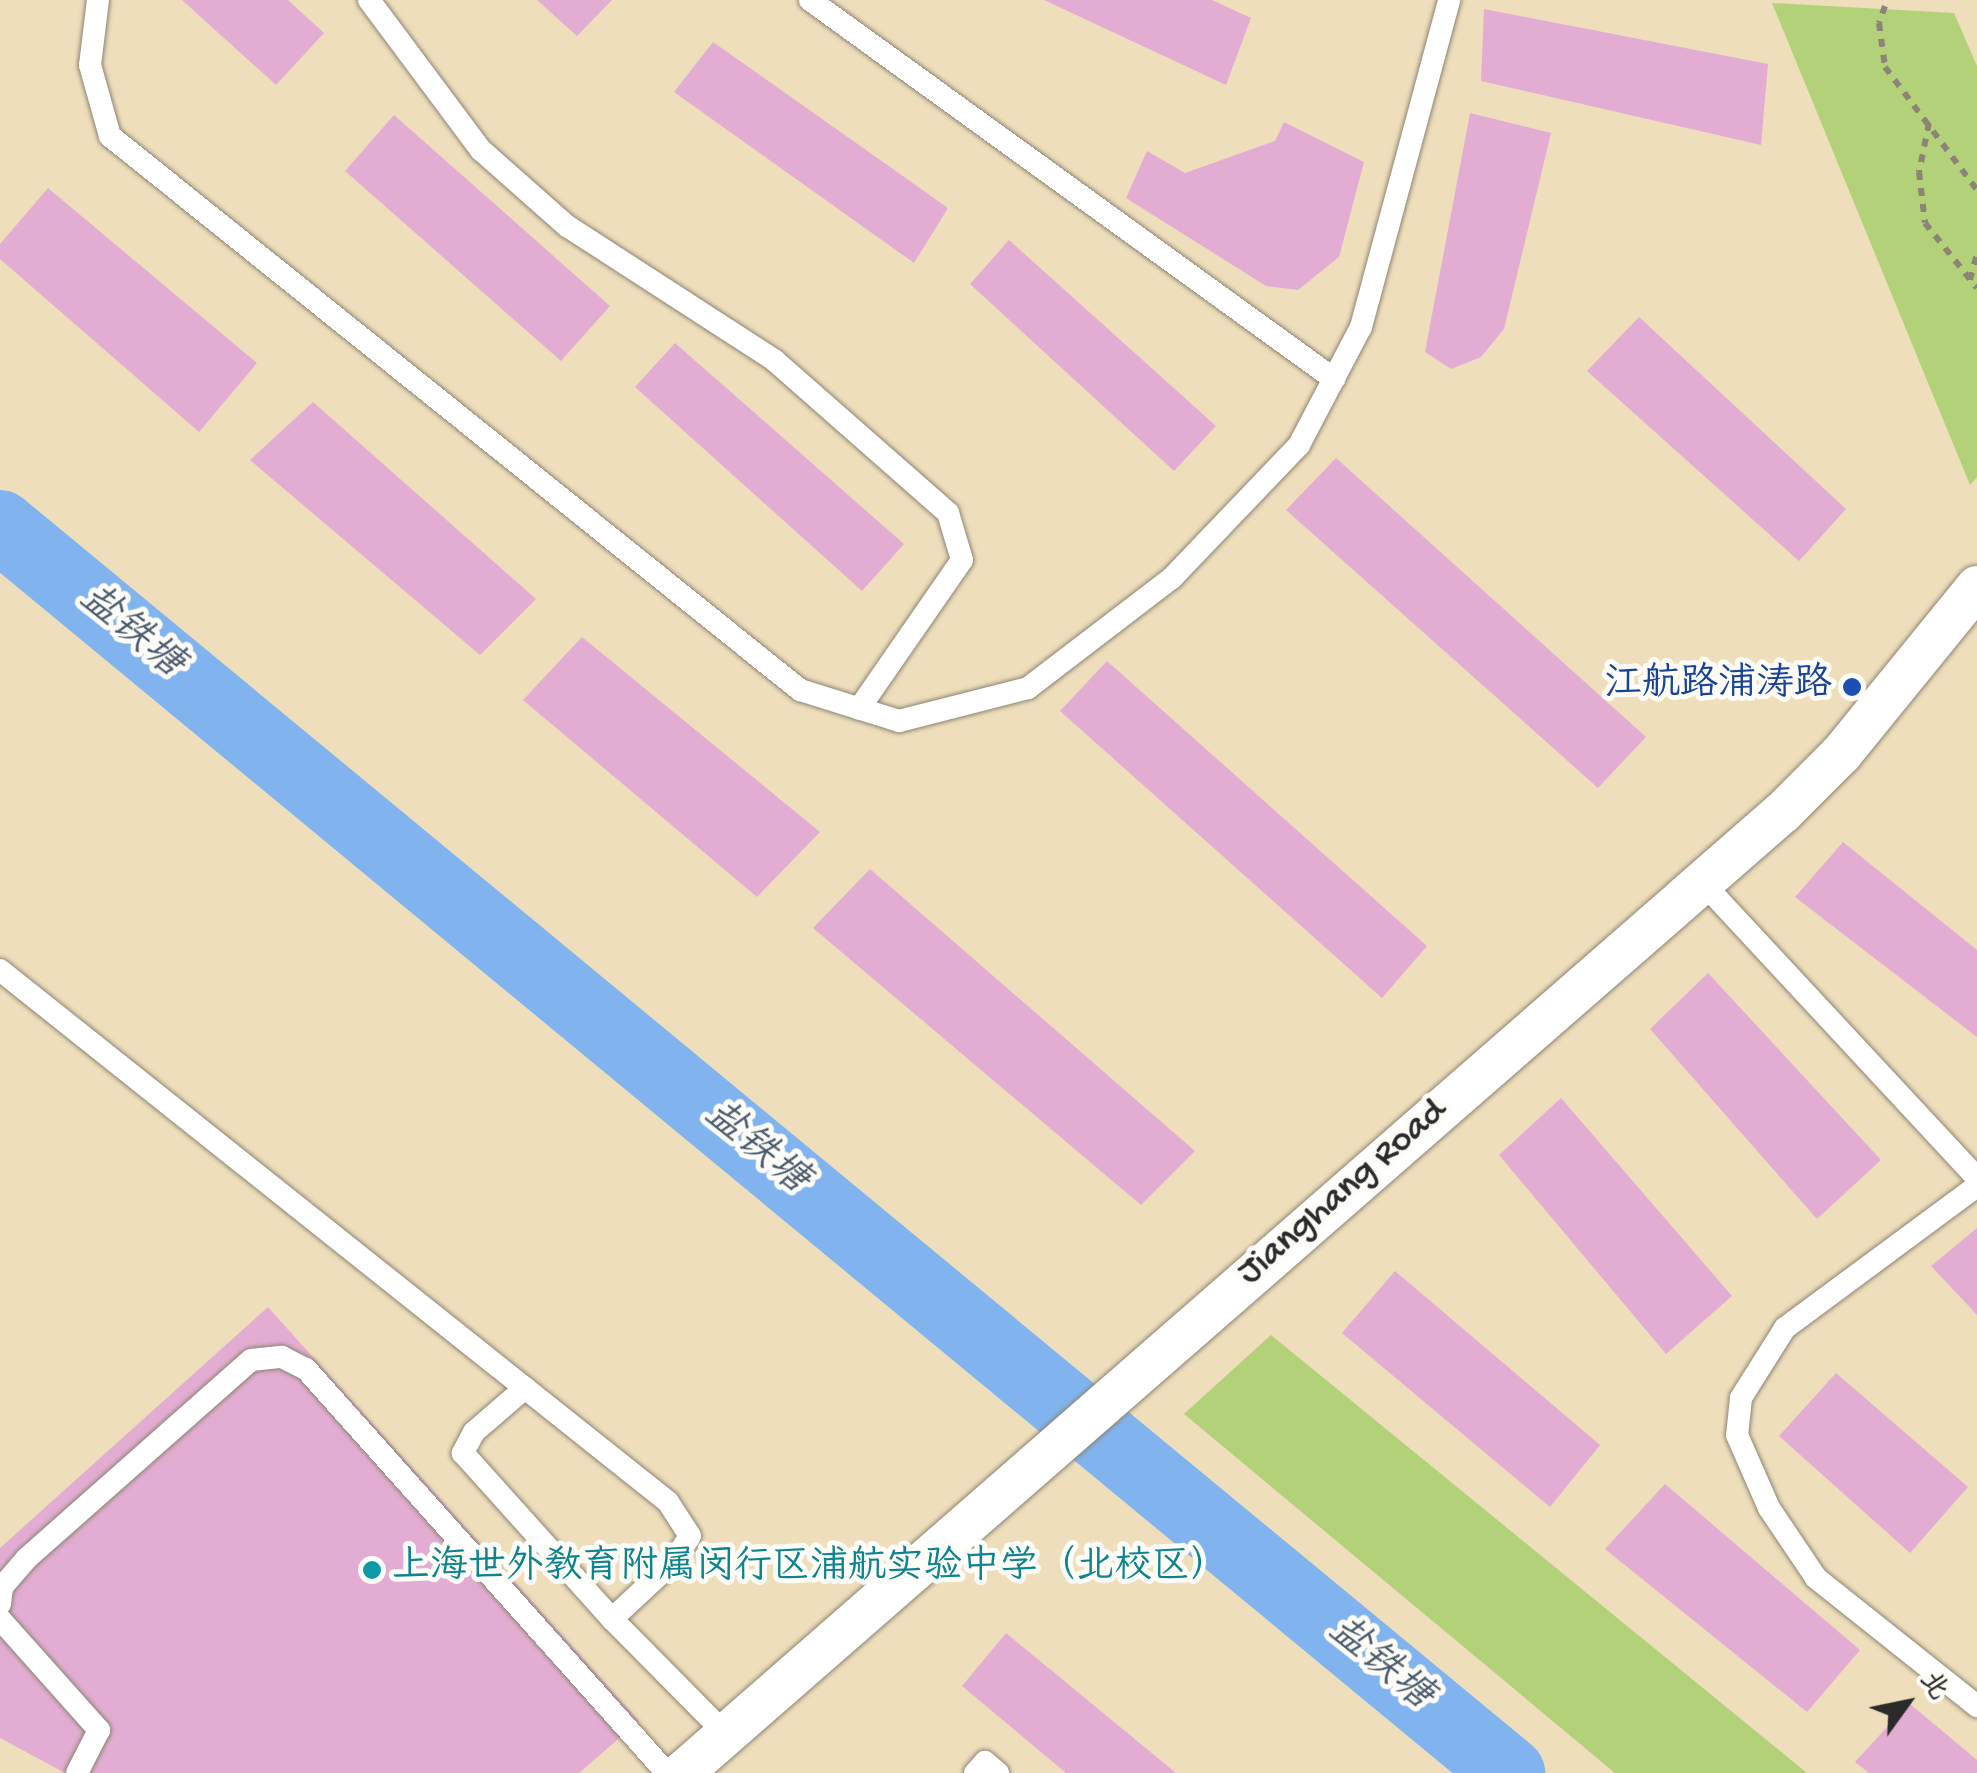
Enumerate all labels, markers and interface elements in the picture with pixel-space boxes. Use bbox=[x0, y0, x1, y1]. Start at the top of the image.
water label: 盐铁塘 bbox=[69, 576, 191, 690]
place label: 江航路浦涛路 bbox=[1604, 664, 1832, 710]
marker: 江航路浦涛路 bbox=[1841, 676, 1863, 698]
street label: Jianghang Road bbox=[1229, 1090, 1457, 1296]
water label: 盐铁塘 bbox=[694, 1092, 816, 1206]
place label: 上海世外教育附属闵行区浦航实验中学（北校区） bbox=[392, 1547, 1228, 1593]
marker: 上海世外教育附属闵行区浦航实验中学（北校区） bbox=[361, 1559, 383, 1581]
water label: 盐铁塘 bbox=[1318, 1608, 1440, 1722]
north arrow bbox=[1857, 1653, 1957, 1753]
text: 北 bbox=[1911, 1666, 1954, 1707]

